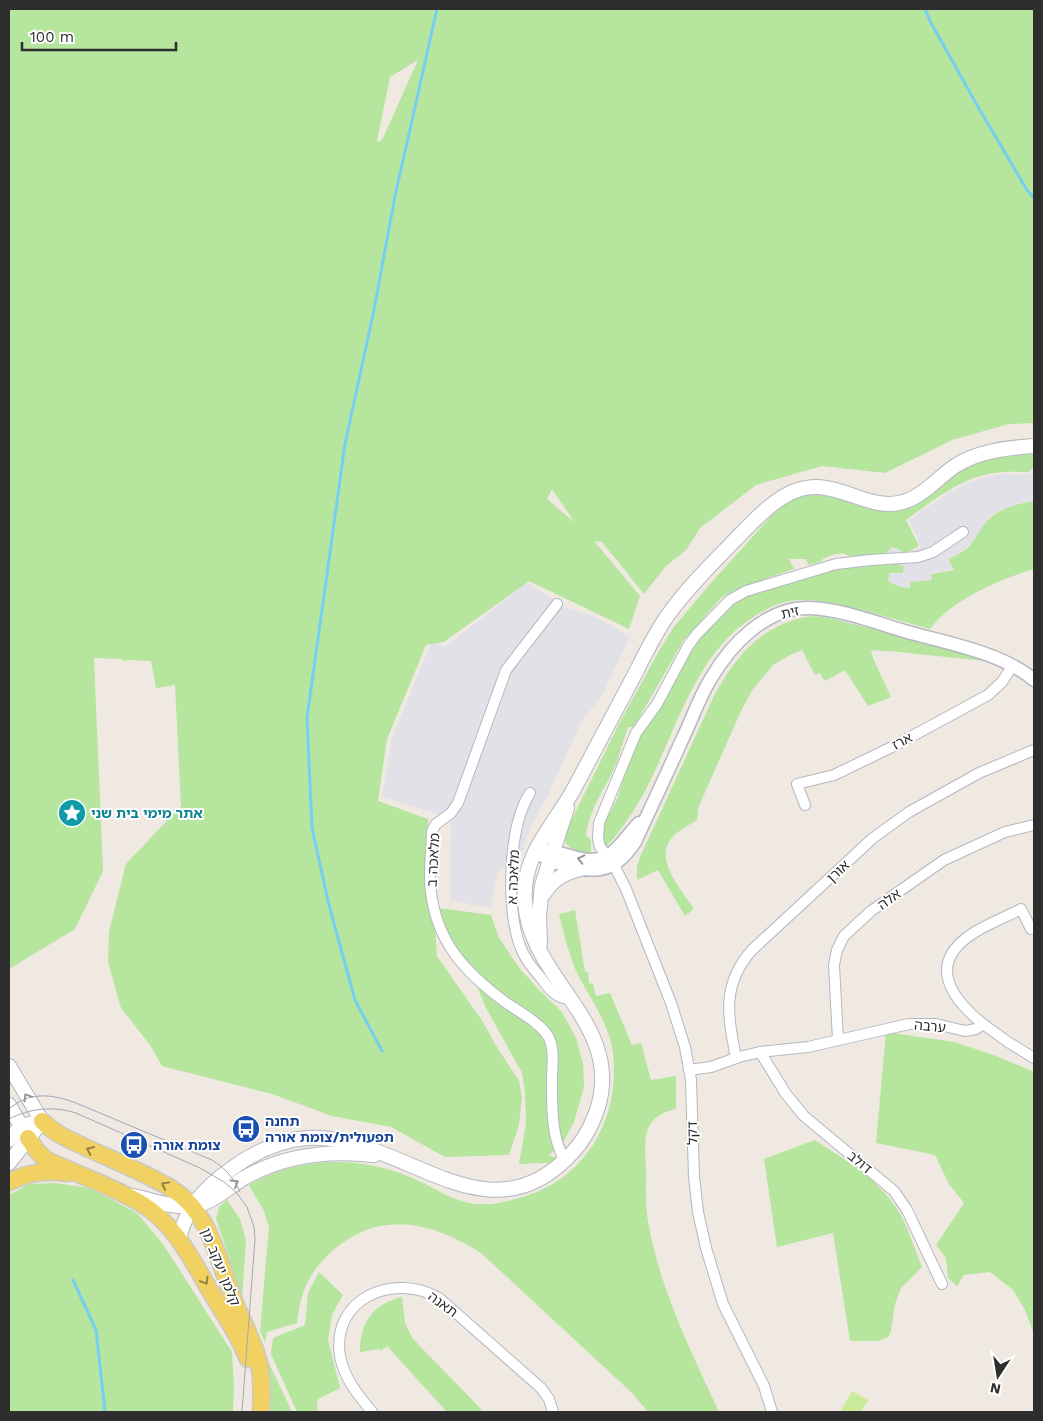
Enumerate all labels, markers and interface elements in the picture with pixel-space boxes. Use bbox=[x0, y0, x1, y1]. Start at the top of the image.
scale bar bbox=[22, 20, 176, 52]
text: 100 m bbox=[30, 28, 74, 46]
street label: זית bbox=[779, 602, 801, 622]
street label: ארז bbox=[889, 729, 915, 753]
place icon: אתר מימי בית שני bbox=[57, 798, 87, 828]
place label: אתר מימי בית שני bbox=[91, 805, 203, 821]
street label: מלאכה ב bbox=[424, 833, 442, 887]
street label: מלאכה א bbox=[504, 849, 522, 905]
one-way arrow bbox=[577, 854, 586, 865]
street label: אורן bbox=[823, 857, 853, 885]
street label: אלה bbox=[874, 885, 904, 913]
street label: ערבה bbox=[913, 1017, 947, 1035]
one-way arrow bbox=[23, 1094, 33, 1103]
place label: תחנה תפעולית/צומת אורה bbox=[265, 1113, 394, 1145]
bus stop icon: תחנה תפעולית/צומת אורה bbox=[231, 1114, 261, 1144]
street label: דקל bbox=[684, 1121, 700, 1145]
bus stop icon: צומת אורה bbox=[119, 1130, 149, 1160]
place label: צומת אורה bbox=[153, 1137, 221, 1153]
one-way arrow bbox=[86, 1145, 95, 1156]
street label: דולב bbox=[845, 1147, 876, 1177]
one-way arrow bbox=[230, 1180, 239, 1190]
one-way arrow bbox=[161, 1181, 170, 1191]
street label: קלמן יעקב מן bbox=[198, 1226, 244, 1308]
one-way arrow bbox=[198, 1275, 208, 1284]
street label: תאנה bbox=[425, 1288, 461, 1320]
north arrow bbox=[973, 1351, 1023, 1401]
text: N bbox=[989, 1380, 1002, 1398]

